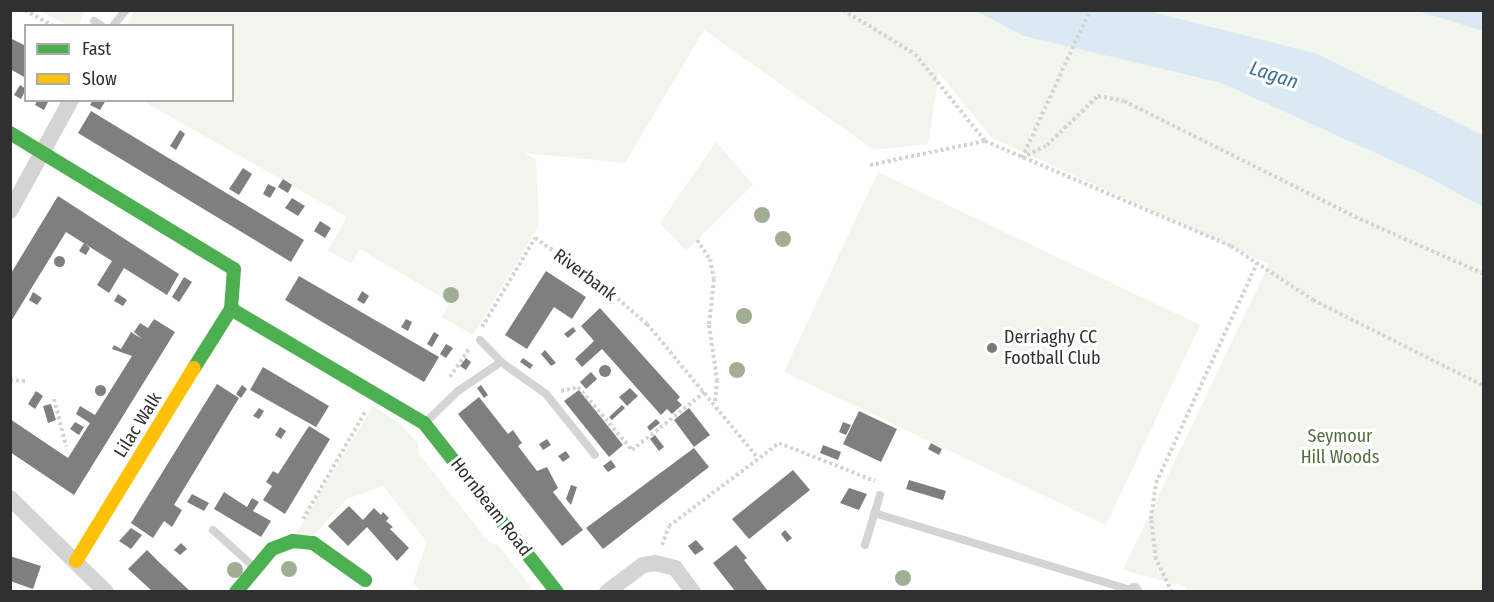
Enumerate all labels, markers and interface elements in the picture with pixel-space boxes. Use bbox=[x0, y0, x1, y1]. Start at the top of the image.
legend bbox=[24, 24, 234, 102]
text: Fast bbox=[82, 38, 111, 60]
water label: Lagan bbox=[1247, 56, 1301, 94]
text: Slow bbox=[82, 68, 117, 90]
street label: Riverbank bbox=[549, 244, 621, 306]
place label: Derriaghy CC Football Club bbox=[1004, 327, 1101, 370]
marker: Derriaghy CC Football Club bbox=[985, 341, 999, 355]
street label: Lilac Walk bbox=[110, 388, 166, 462]
park label: Seymour Hill Woods bbox=[1301, 426, 1379, 468]
street label: Hornbeam Road bbox=[446, 454, 536, 560]

